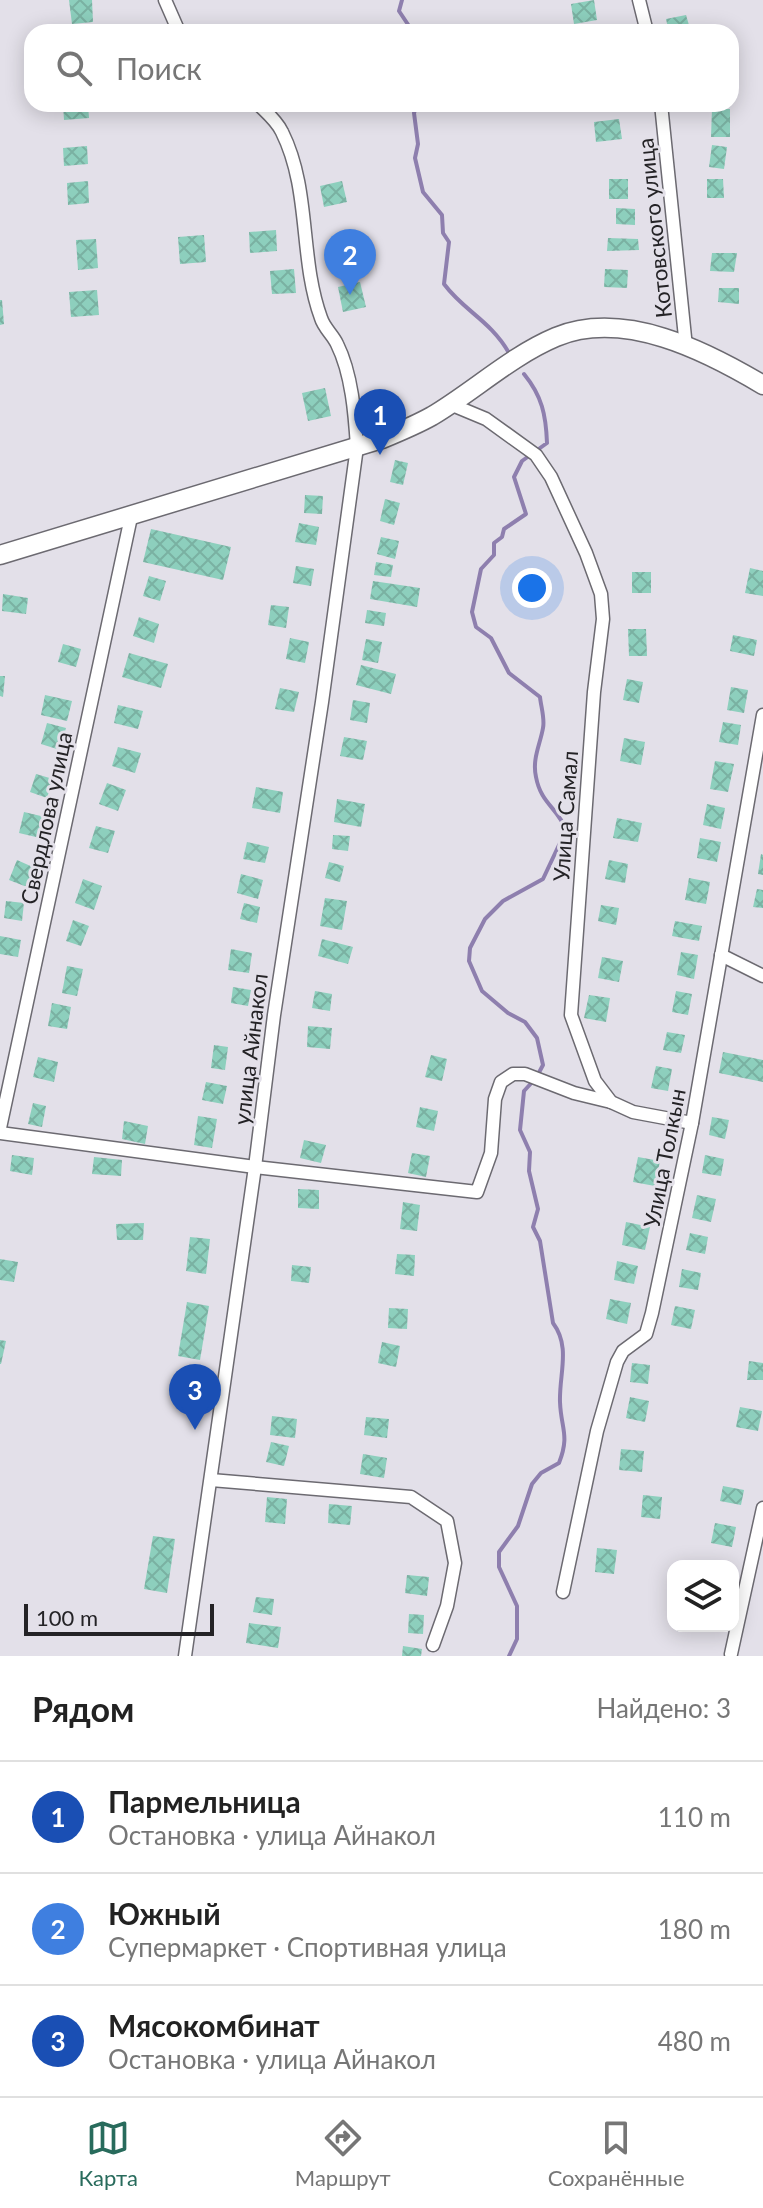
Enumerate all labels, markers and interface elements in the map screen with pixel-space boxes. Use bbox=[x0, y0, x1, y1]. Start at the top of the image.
search box bbox=[24, 24, 739, 112]
icon: search bbox=[52, 46, 96, 90]
text: Поиск bbox=[116, 50, 202, 86]
street label: Котовского улица bbox=[631, 137, 677, 319]
pin: 2 bbox=[324, 229, 376, 295]
pin: 1 bbox=[354, 389, 406, 455]
your location bbox=[512, 568, 552, 608]
street label: Свердлова улица bbox=[15, 729, 77, 907]
street label: Улица Самал bbox=[547, 750, 583, 882]
street label: улица Айнакол bbox=[227, 972, 273, 1126]
street label: Улица Толкын bbox=[637, 1086, 691, 1230]
pin: 3 bbox=[169, 1364, 221, 1430]
map controls bbox=[667, 1560, 739, 1632]
button: layers bbox=[667, 1560, 739, 1632]
scale bar bbox=[24, 1600, 214, 1636]
text: 100 m bbox=[36, 1604, 98, 1631]
text: Рядом bbox=[32, 1688, 134, 1729]
text: Найдено: 3 bbox=[596, 1692, 731, 1724]
text: Пармельница bbox=[108, 1783, 301, 1819]
text: 1 bbox=[50, 1801, 66, 1833]
text: 110 m bbox=[658, 1801, 731, 1833]
text: Остановка · улица Айнакол bbox=[108, 1819, 436, 1851]
text: Южный bbox=[108, 1895, 221, 1931]
text: 2 bbox=[50, 1913, 66, 1945]
text: 180 m bbox=[658, 1913, 731, 1945]
text: Супермаркет · Спортивная улица bbox=[108, 1931, 507, 1963]
text: Мясокомбинат bbox=[108, 2007, 320, 2043]
text: 3 bbox=[50, 2025, 66, 2057]
text: 480 m bbox=[658, 2025, 731, 2057]
text: Остановка · улица Айнакол bbox=[108, 2043, 436, 2075]
tab: Карта bbox=[78, 2116, 138, 2191]
tab: Маршрут bbox=[295, 2116, 391, 2191]
tab: Сохранённые bbox=[548, 2116, 685, 2191]

